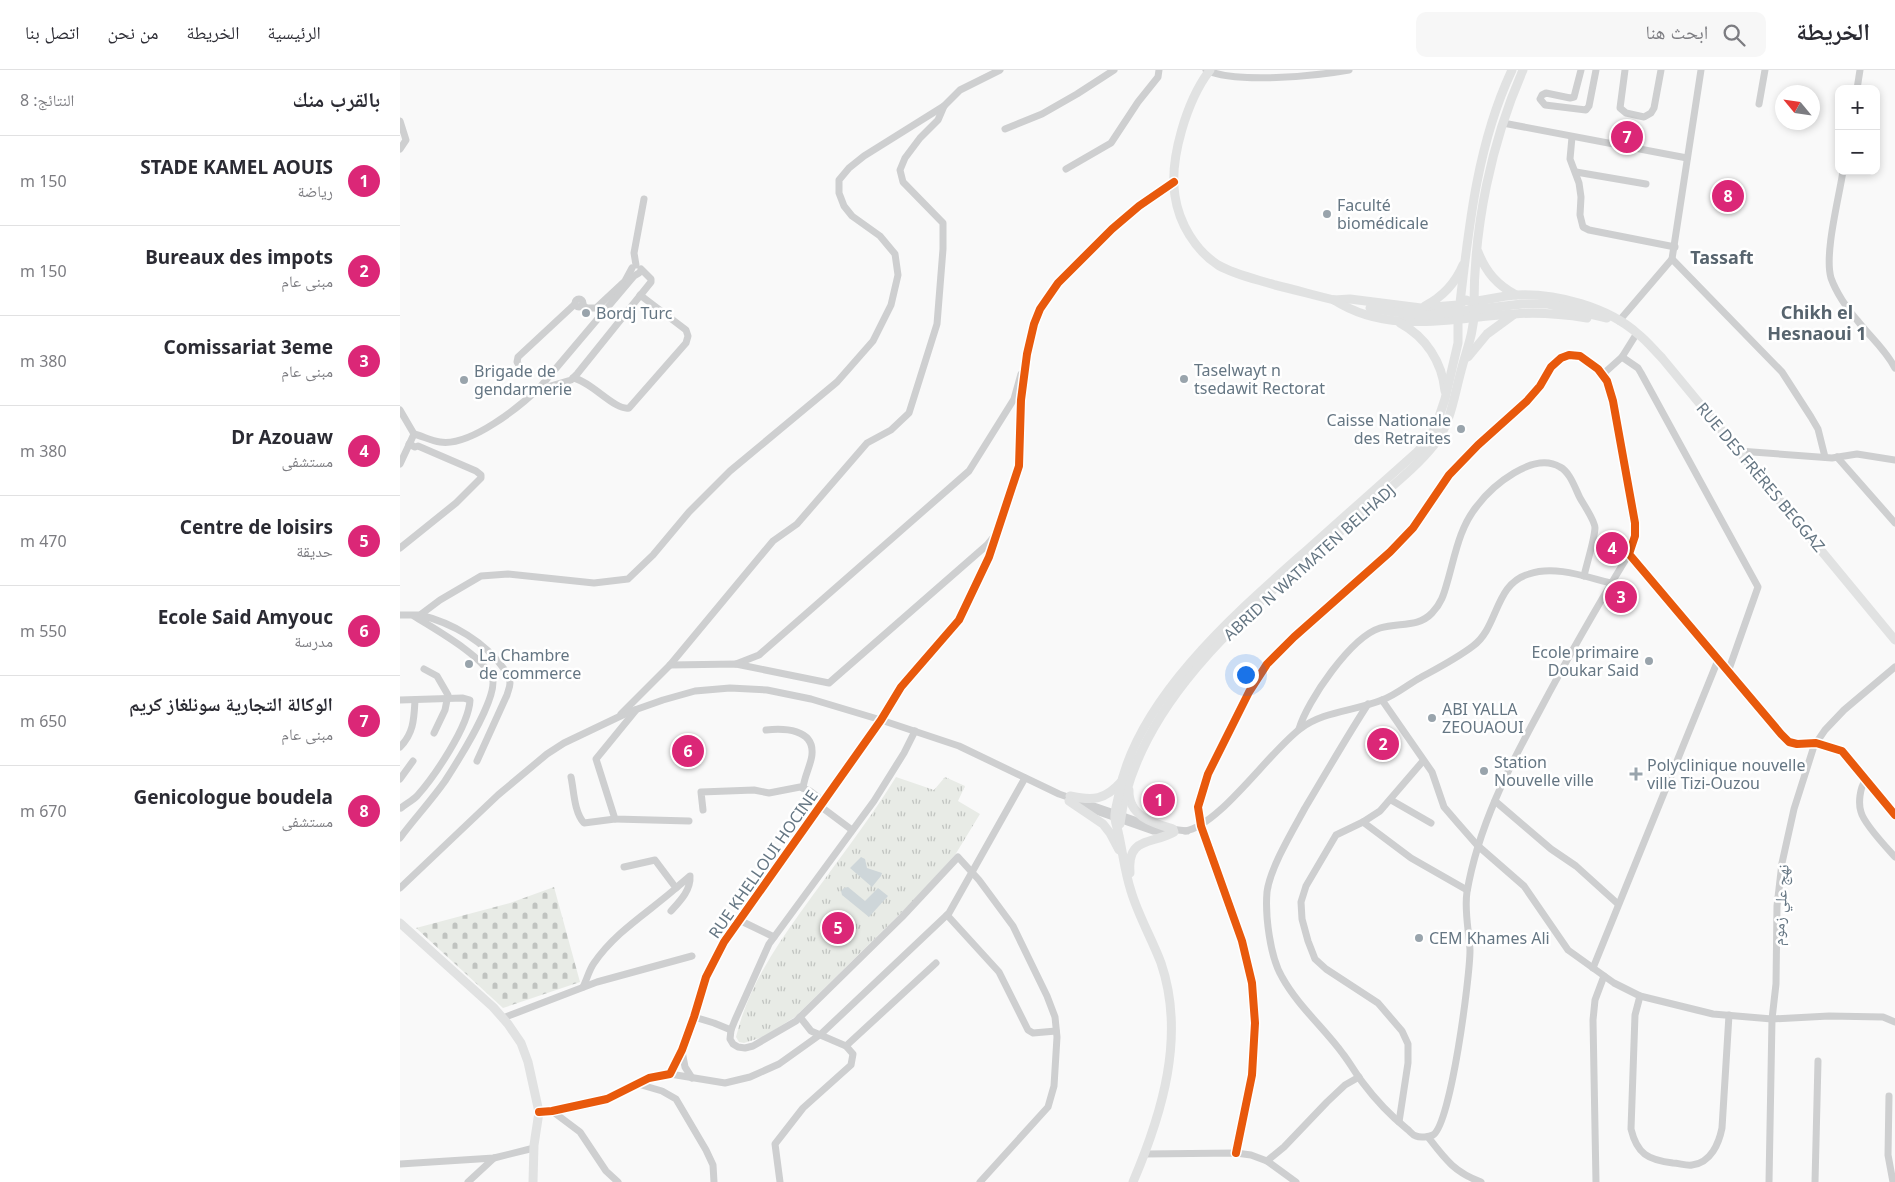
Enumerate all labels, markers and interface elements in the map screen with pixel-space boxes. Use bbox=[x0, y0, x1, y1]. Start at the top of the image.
search box bbox=[1416, 12, 1766, 57]
text: الخريطة bbox=[1796, 14, 1870, 47]
text: ابحث هنا bbox=[1645, 19, 1708, 45]
text: اتصل بنا bbox=[25, 20, 80, 44]
text: من نحن bbox=[108, 20, 158, 44]
text: الخريطة bbox=[186, 20, 239, 44]
text: الرئيسية bbox=[267, 20, 321, 44]
icon: search bbox=[1720, 21, 1748, 49]
text: بالقرب منك bbox=[293, 85, 380, 113]
north arrow bbox=[1775, 85, 1820, 130]
map controls bbox=[1835, 85, 1880, 175]
button: + bbox=[1835, 85, 1880, 130]
text: النتائج: 8 bbox=[20, 89, 74, 111]
pin: 7 bbox=[1611, 118, 1643, 156]
button: − bbox=[1835, 130, 1880, 175]
text: STADE KAMEL AOUIS bbox=[140, 154, 333, 180]
text: 150 m bbox=[20, 170, 67, 192]
text: 1 bbox=[359, 170, 369, 192]
pin: 8 bbox=[1712, 177, 1744, 215]
text: رياضة bbox=[297, 180, 333, 202]
place label: Faculté biomédicale bbox=[1337, 194, 1428, 234]
marker: Faculté biomédicale bbox=[1321, 208, 1333, 220]
text: Bureaux des impots bbox=[145, 244, 333, 270]
district label: Tassaft bbox=[1690, 245, 1754, 269]
text: 150 m bbox=[20, 260, 67, 282]
text: 2 bbox=[359, 260, 369, 282]
text: مبنى عام bbox=[281, 270, 333, 292]
district label: Chikh el Hesnaoui 1 bbox=[1767, 300, 1867, 345]
place label: Bordj Turc bbox=[596, 302, 673, 324]
marker: Bordj Turc bbox=[580, 307, 592, 319]
text: Comissariat 3eme bbox=[163, 334, 333, 360]
text: 380 m bbox=[20, 350, 67, 372]
text: 3 bbox=[359, 350, 369, 372]
place label: Taselwayt n tsedawit Rectorat bbox=[1194, 359, 1325, 399]
text: مبنى عام bbox=[281, 360, 333, 382]
place label: Brigade de gendarmerie bbox=[474, 360, 572, 400]
marker: Taselwayt n tsedawit Rectorat bbox=[1178, 373, 1190, 385]
marker: Brigade de gendarmerie bbox=[458, 374, 470, 386]
street label: RUE DES FRÈRES BEGGAZ bbox=[1692, 397, 1830, 557]
place label: Caisse Nationale des Retraites bbox=[1327, 409, 1451, 449]
marker: Caisse Nationale des Retraites bbox=[1455, 423, 1467, 435]
text: Dr Azouaw bbox=[231, 424, 333, 450]
text: 380 m bbox=[20, 440, 67, 462]
text: 4 bbox=[359, 440, 369, 462]
text: مستشفى bbox=[282, 450, 333, 472]
street label: ABRID N WATMATEN BELHADJ bbox=[1218, 479, 1400, 645]
text: Centre de loisirs bbox=[180, 514, 333, 540]
pin: 4 bbox=[1596, 529, 1628, 567]
text: 470 m bbox=[20, 530, 67, 552]
text: 5 bbox=[359, 530, 369, 552]
text: حديقة bbox=[296, 540, 333, 562]
pin: 3 bbox=[1605, 578, 1637, 616]
text: Ecole Said Amyouc bbox=[158, 604, 333, 630]
text: 550 m bbox=[20, 620, 67, 642]
text: 6 bbox=[359, 620, 369, 642]
text: مدرسة bbox=[294, 630, 333, 652]
place label: Ecole primaire Doukar Said bbox=[1531, 641, 1639, 681]
place label: La Chambre de commerce bbox=[479, 644, 581, 684]
marker: Ecole primaire Doukar Said bbox=[1643, 655, 1655, 667]
marker: La Chambre de commerce bbox=[463, 658, 475, 670]
your location bbox=[1233, 662, 1259, 688]
text: الوكالة التجارية سونلغاز كريم bbox=[129, 691, 333, 717]
place label: ABI YALLA ZEOUAOUI bbox=[1442, 698, 1524, 738]
text: 650 m bbox=[20, 710, 67, 732]
text: 7 bbox=[359, 710, 369, 732]
marker: ABI YALLA ZEOUAOUI bbox=[1426, 712, 1438, 724]
text: مبنى عام bbox=[281, 723, 333, 745]
pin: 2 bbox=[1367, 725, 1399, 763]
pin: 6 bbox=[672, 732, 704, 770]
place label: Station Nouvelle ville bbox=[1494, 751, 1594, 791]
place label: Polyclinique nouvelle ville Tizi-Ouzou bbox=[1647, 754, 1805, 794]
marker: Station Nouvelle ville bbox=[1478, 765, 1490, 777]
marker: Polyclinique nouvelle ville Tizi-Ouzou bbox=[1629, 767, 1643, 781]
pin: 1 bbox=[1143, 781, 1175, 819]
text: Genicologue boudela bbox=[133, 784, 333, 810]
street label: RUE KHELLOUI HOCINE bbox=[703, 785, 823, 943]
text: 670 m bbox=[20, 800, 67, 822]
text: 8 bbox=[359, 800, 369, 822]
text: مستشفى bbox=[282, 810, 333, 832]
street label: نهج علي زموم bbox=[1766, 864, 1796, 946]
pin: 5 bbox=[822, 909, 854, 947]
place label: CEM Khames Ali bbox=[1429, 927, 1550, 949]
marker: CEM Khames Ali bbox=[1413, 932, 1425, 944]

